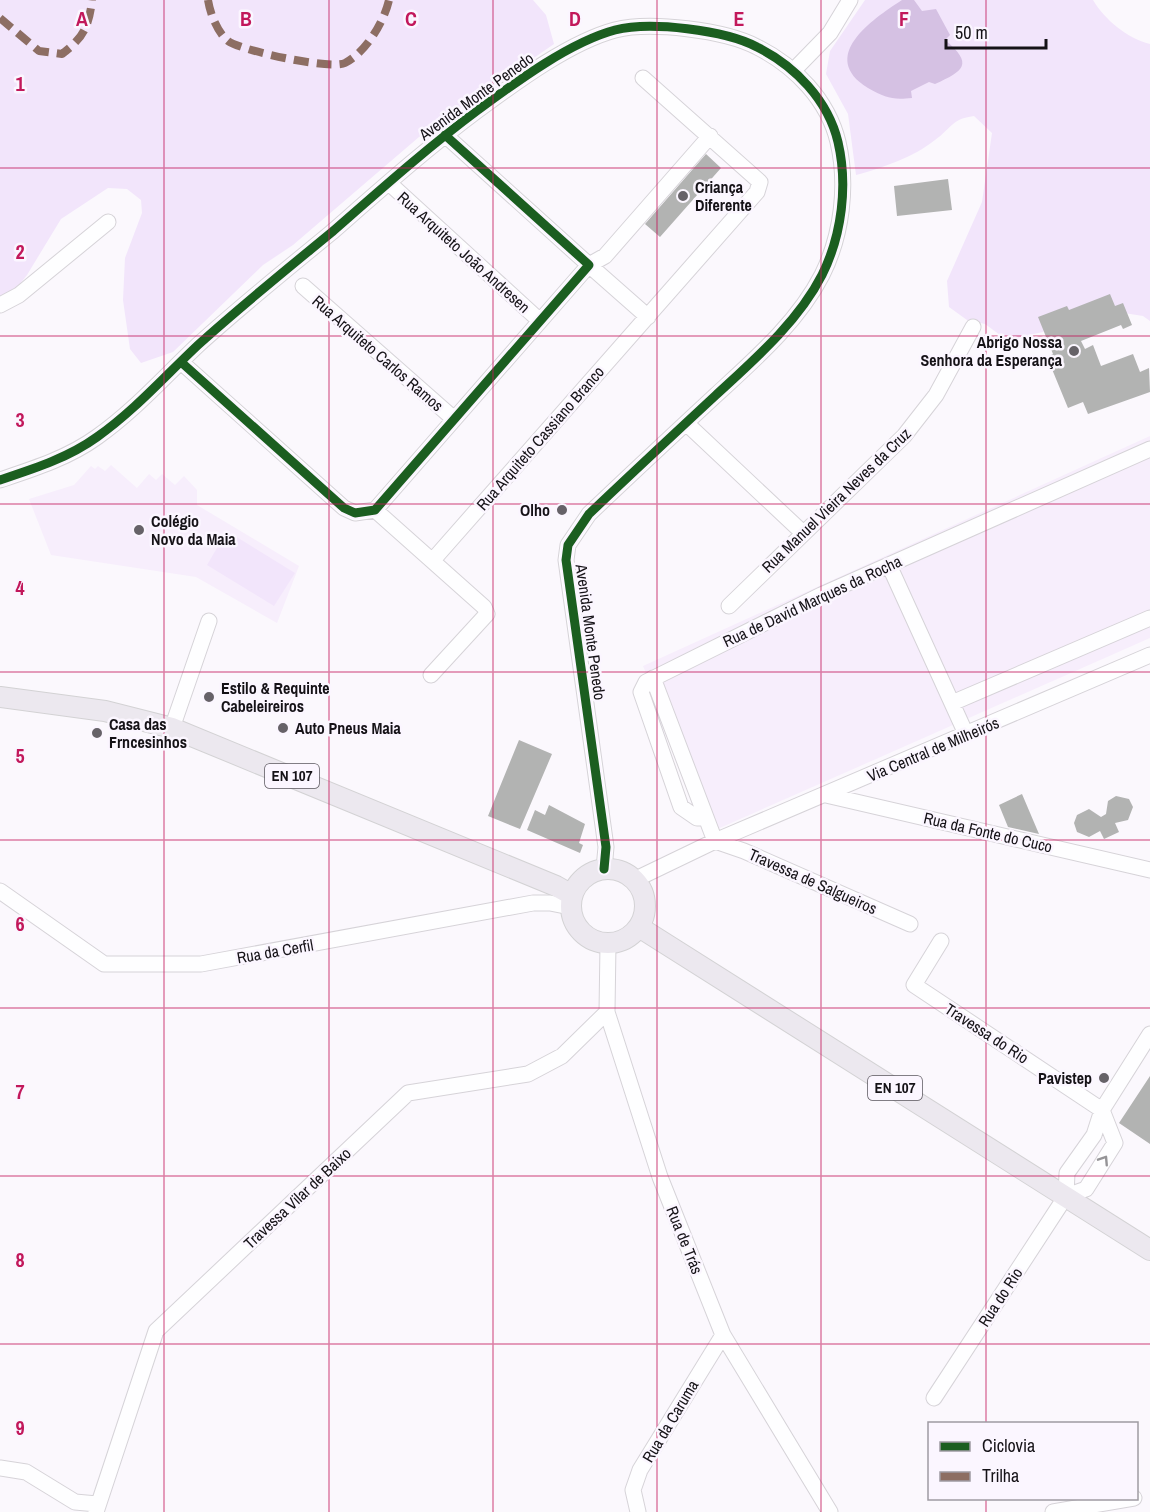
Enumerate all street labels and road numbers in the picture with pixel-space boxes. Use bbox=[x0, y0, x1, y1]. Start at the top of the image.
street label: Avenida Monte Penedo bbox=[413, 47, 538, 146]
street label: Rua Arquiteto João Andresen bbox=[393, 186, 535, 318]
street label: Rua Arquiteto Carlos Ramos bbox=[308, 290, 448, 416]
street label: Rua Arquiteto Cassiano Branco bbox=[471, 361, 609, 515]
street label: Rua Manuel Vieira Neves da Cruz bbox=[757, 422, 916, 577]
street label: Rua de David Marques da Rocha bbox=[719, 550, 906, 652]
street label: Avenida Monte Penedo bbox=[570, 562, 611, 701]
street label: Via Central de Milheirós bbox=[864, 711, 1002, 787]
road number: EN 107 bbox=[265, 764, 319, 788]
street label: Rua da Fonte do Cuco bbox=[922, 807, 1054, 857]
street label: Travessa de Salgueiros bbox=[745, 843, 881, 919]
street label: Rua da Cerfil bbox=[235, 933, 315, 969]
street label: Travessa do Rio bbox=[941, 998, 1033, 1068]
road number: EN 107 bbox=[868, 1076, 922, 1100]
street label: Travessa Vilar de Baixo bbox=[239, 1142, 355, 1254]
street label: Rua de Trás bbox=[661, 1203, 709, 1277]
street label: Rua do Rio bbox=[973, 1263, 1027, 1331]
street label: Rua da Caruma bbox=[637, 1375, 704, 1466]

